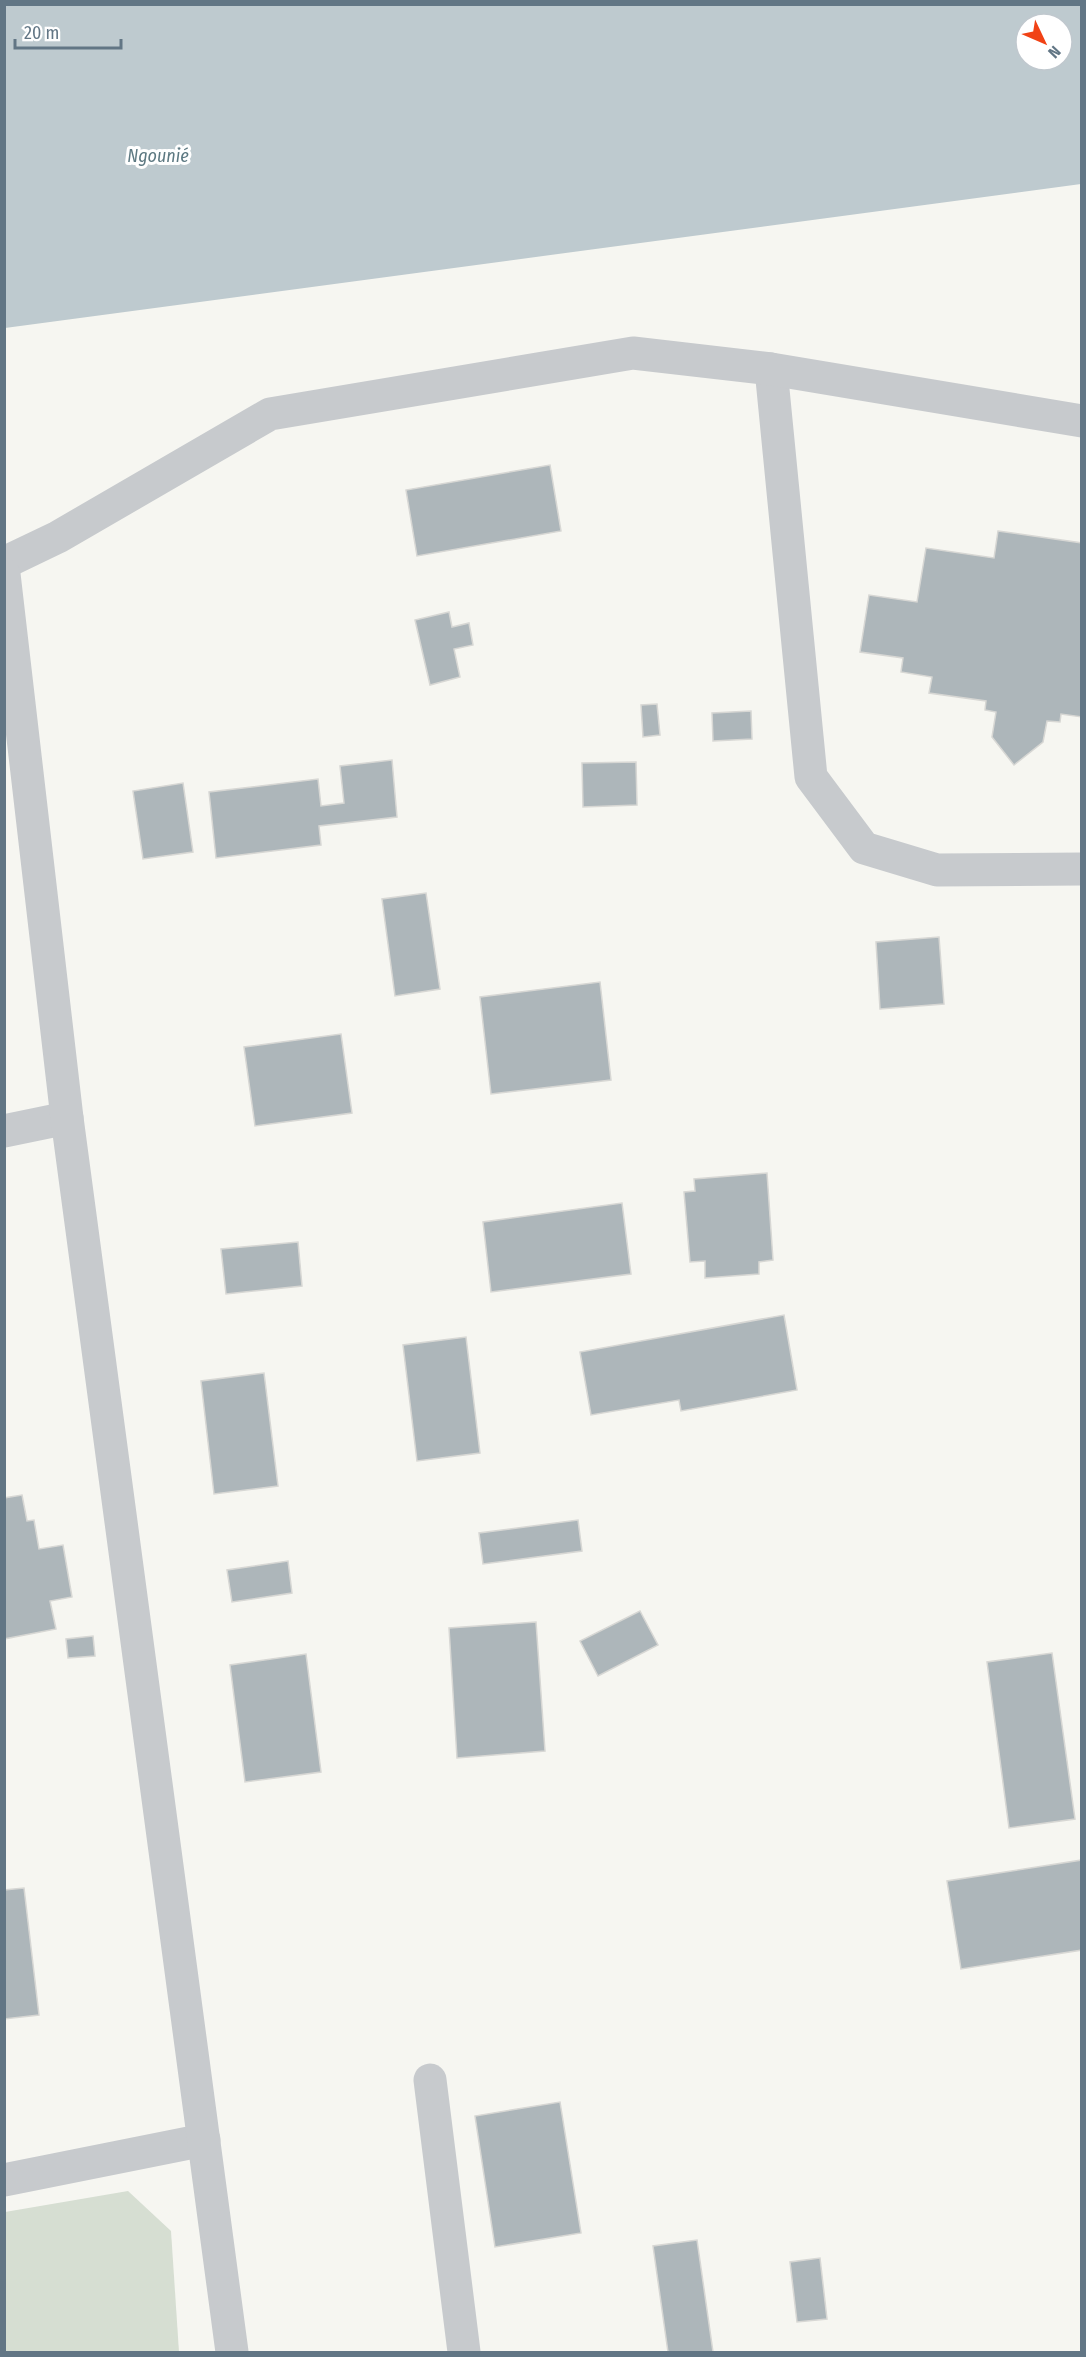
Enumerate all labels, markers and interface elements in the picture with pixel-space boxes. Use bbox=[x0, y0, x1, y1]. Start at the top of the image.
scale bar bbox=[15, 12, 122, 50]
north arrow bbox=[1014, 12, 1074, 72]
text: 20 m bbox=[24, 22, 59, 44]
text: N bbox=[1044, 42, 1065, 62]
water label: Ngounié bbox=[127, 145, 189, 167]

